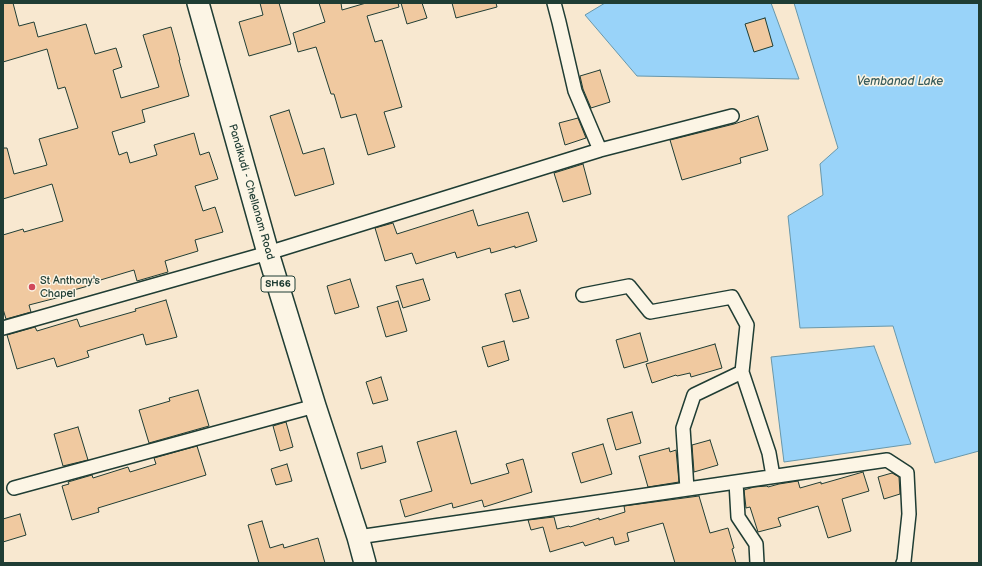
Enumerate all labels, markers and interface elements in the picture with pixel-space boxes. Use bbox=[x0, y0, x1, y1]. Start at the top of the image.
water label: Vembanad Lake bbox=[857, 75, 943, 89]
street label: Pandikudi - Chellanam Road bbox=[225, 123, 277, 261]
place label: St Anthony's Chapel bbox=[40, 274, 100, 300]
road number: SH66 bbox=[261, 276, 295, 292]
marker: St Anthony's Chapel bbox=[27, 282, 37, 292]

